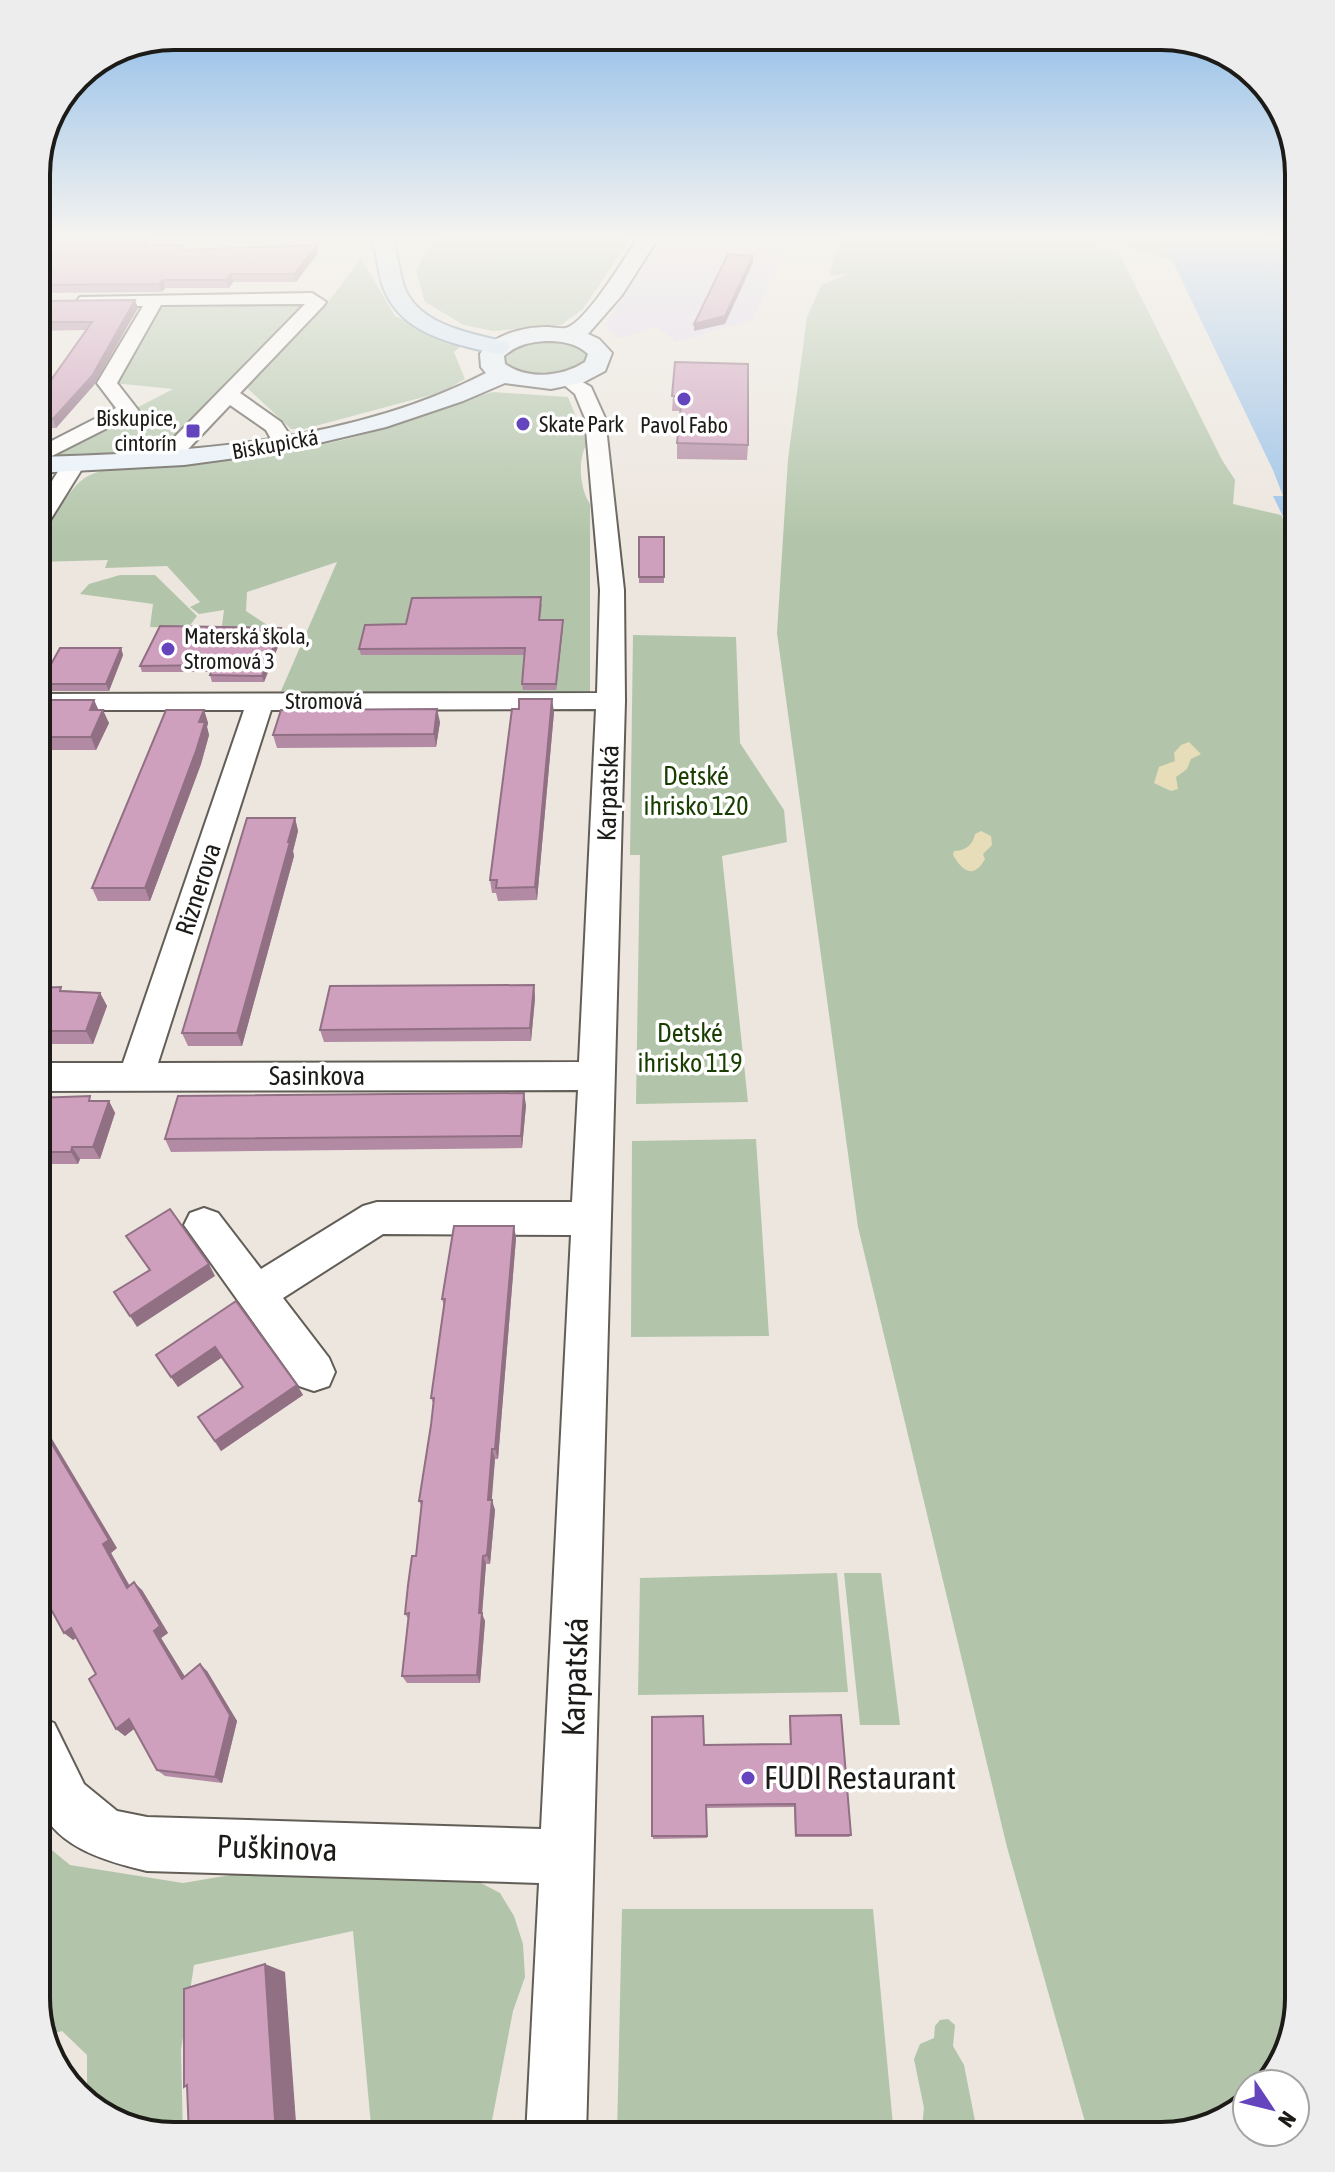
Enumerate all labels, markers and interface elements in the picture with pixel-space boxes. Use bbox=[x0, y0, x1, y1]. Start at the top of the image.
marker: Pavol Fabo bbox=[675, 390, 693, 408]
place label: Biskupice, cintorín bbox=[96, 405, 177, 456]
place label: Skate Park bbox=[539, 411, 624, 437]
place label: Pavol Fabo bbox=[640, 412, 728, 438]
marker: Skate Park bbox=[514, 415, 532, 433]
marker: Biskupice, cintorín bbox=[184, 422, 202, 440]
street label: Biskupická bbox=[230, 424, 320, 464]
place label: Materská škola, Stromová 3 bbox=[184, 623, 310, 674]
marker: Materská škola, Stromová 3 bbox=[159, 640, 177, 658]
street label: Stromová bbox=[285, 688, 363, 714]
street label: Karpatská bbox=[591, 744, 625, 842]
park label: Detské ihrisko 120 bbox=[644, 761, 748, 821]
street label: Riznerova bbox=[169, 839, 227, 939]
park label: Detské ihrisko 119 bbox=[638, 1018, 742, 1078]
street label: Sasinkova bbox=[269, 1061, 365, 1091]
street label: Karpatská bbox=[554, 1617, 595, 1737]
place label: FUDI Restaurant bbox=[764, 1759, 956, 1796]
marker: FUDI Restaurant bbox=[739, 1769, 757, 1787]
street label: Puškinova bbox=[216, 1827, 338, 1868]
north arrow bbox=[1231, 2068, 1311, 2148]
text: N bbox=[1273, 2107, 1302, 2132]

